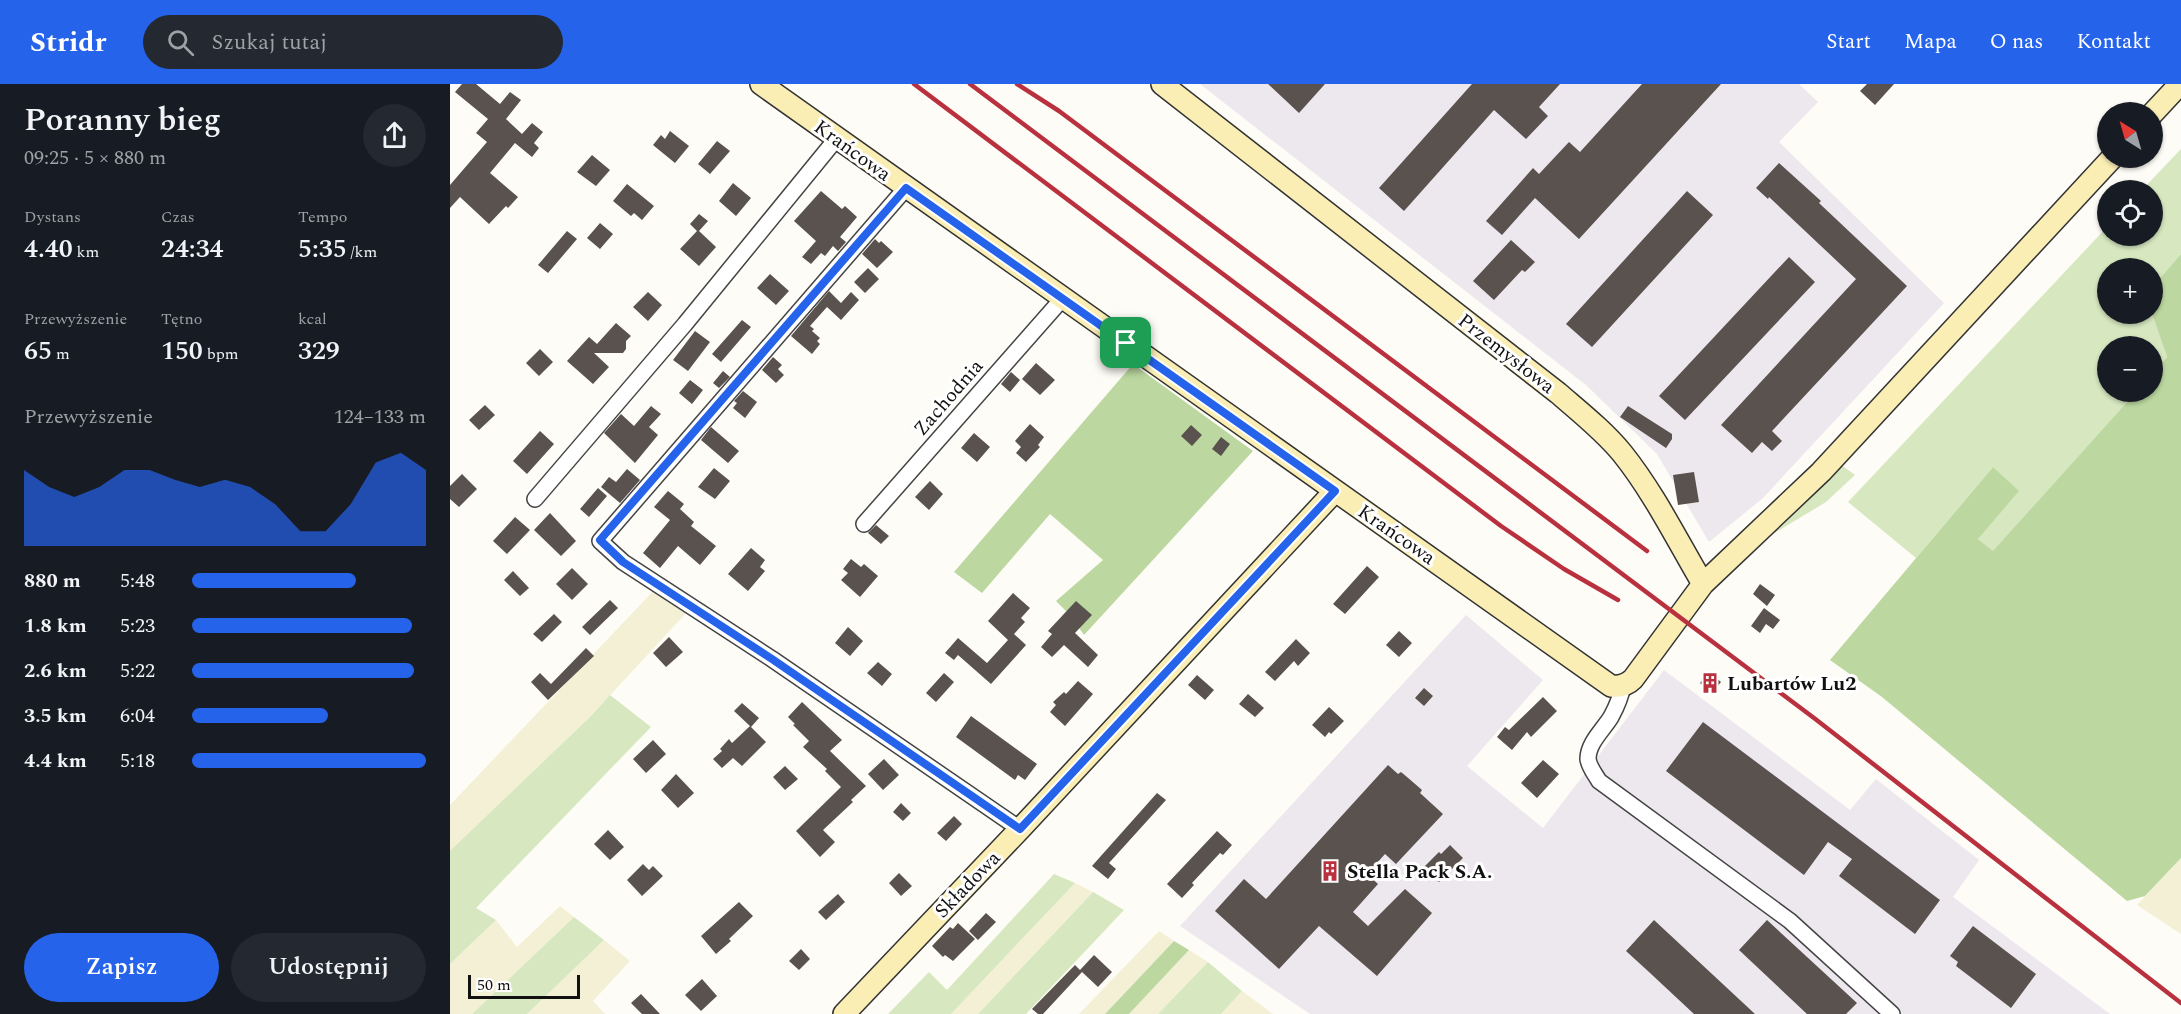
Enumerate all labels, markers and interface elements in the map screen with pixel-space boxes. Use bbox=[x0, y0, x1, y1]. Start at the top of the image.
search box bbox=[143, 15, 563, 69]
text: Stridr bbox=[30, 21, 107, 64]
icon: search bbox=[164, 26, 197, 59]
text: Szukaj tutaj bbox=[212, 26, 327, 59]
text: Start bbox=[1826, 26, 1871, 58]
text: Mapa bbox=[1904, 26, 1957, 58]
text: O nas bbox=[1990, 26, 2043, 58]
text: Kontakt bbox=[2076, 26, 2151, 58]
text: Poranny bieg bbox=[24, 95, 221, 145]
north arrow bbox=[2097, 102, 2163, 168]
map controls bbox=[2097, 102, 2163, 402]
button: share bbox=[363, 104, 426, 167]
street label: Krańcowa bbox=[808, 112, 897, 189]
text: 09:25 · 5 × 880 m bbox=[24, 143, 166, 173]
button: locate bbox=[2097, 180, 2163, 246]
text: Dystans bbox=[24, 205, 81, 229]
text: Czas bbox=[161, 205, 195, 229]
text: Tempo bbox=[298, 205, 347, 229]
text: 4.40 bbox=[24, 229, 73, 269]
text: 24:34 bbox=[161, 229, 224, 269]
text: 5:35 bbox=[298, 229, 347, 269]
text: km bbox=[73, 240, 99, 264]
text: /km bbox=[347, 240, 377, 264]
button: + bbox=[2097, 258, 2163, 324]
street label: Przemysłowa bbox=[1451, 306, 1562, 402]
text: Przewyższenie bbox=[24, 307, 127, 331]
text: Tętno bbox=[161, 307, 203, 331]
text: kcal bbox=[298, 307, 327, 331]
pin bbox=[1100, 317, 1151, 368]
icon: arrive bbox=[1109, 326, 1142, 359]
text: 65 bbox=[24, 331, 52, 371]
text: 150 bbox=[161, 331, 203, 371]
text: 329 bbox=[298, 331, 340, 371]
button: − bbox=[2097, 336, 2163, 402]
text: m bbox=[52, 342, 70, 366]
text: bpm bbox=[203, 342, 239, 366]
street label: Zachodnia bbox=[907, 352, 991, 443]
text: Przewyższenie bbox=[24, 402, 153, 432]
text: 124–133 m bbox=[334, 402, 426, 432]
street label: Krańcowa bbox=[1351, 497, 1442, 573]
text: 880 m bbox=[24, 566, 81, 596]
text: 5:48 bbox=[120, 566, 155, 596]
text: 1.8 km bbox=[24, 611, 87, 641]
text: 5:23 bbox=[120, 611, 155, 641]
text: 2.6 km bbox=[24, 656, 87, 686]
text: 5:22 bbox=[120, 656, 155, 686]
place label: Lubartów Lu2 bbox=[1727, 669, 1856, 699]
building icon: Lubartów Lu2 bbox=[1698, 671, 1722, 695]
text: 3.5 km bbox=[24, 701, 87, 731]
text: 6:04 bbox=[120, 701, 155, 731]
text: 4.4 km bbox=[24, 746, 87, 776]
text: 5:18 bbox=[120, 746, 155, 776]
street label: Składowa bbox=[928, 844, 1008, 925]
place label: Stella Pack S.A. bbox=[1347, 857, 1492, 887]
building icon: Stella Pack S.A. bbox=[1318, 859, 1342, 883]
button: Zapisz bbox=[24, 933, 219, 1002]
button: Udostępnij bbox=[231, 933, 426, 1002]
scale bar bbox=[468, 972, 580, 1000]
text: 50 m bbox=[477, 973, 511, 997]

